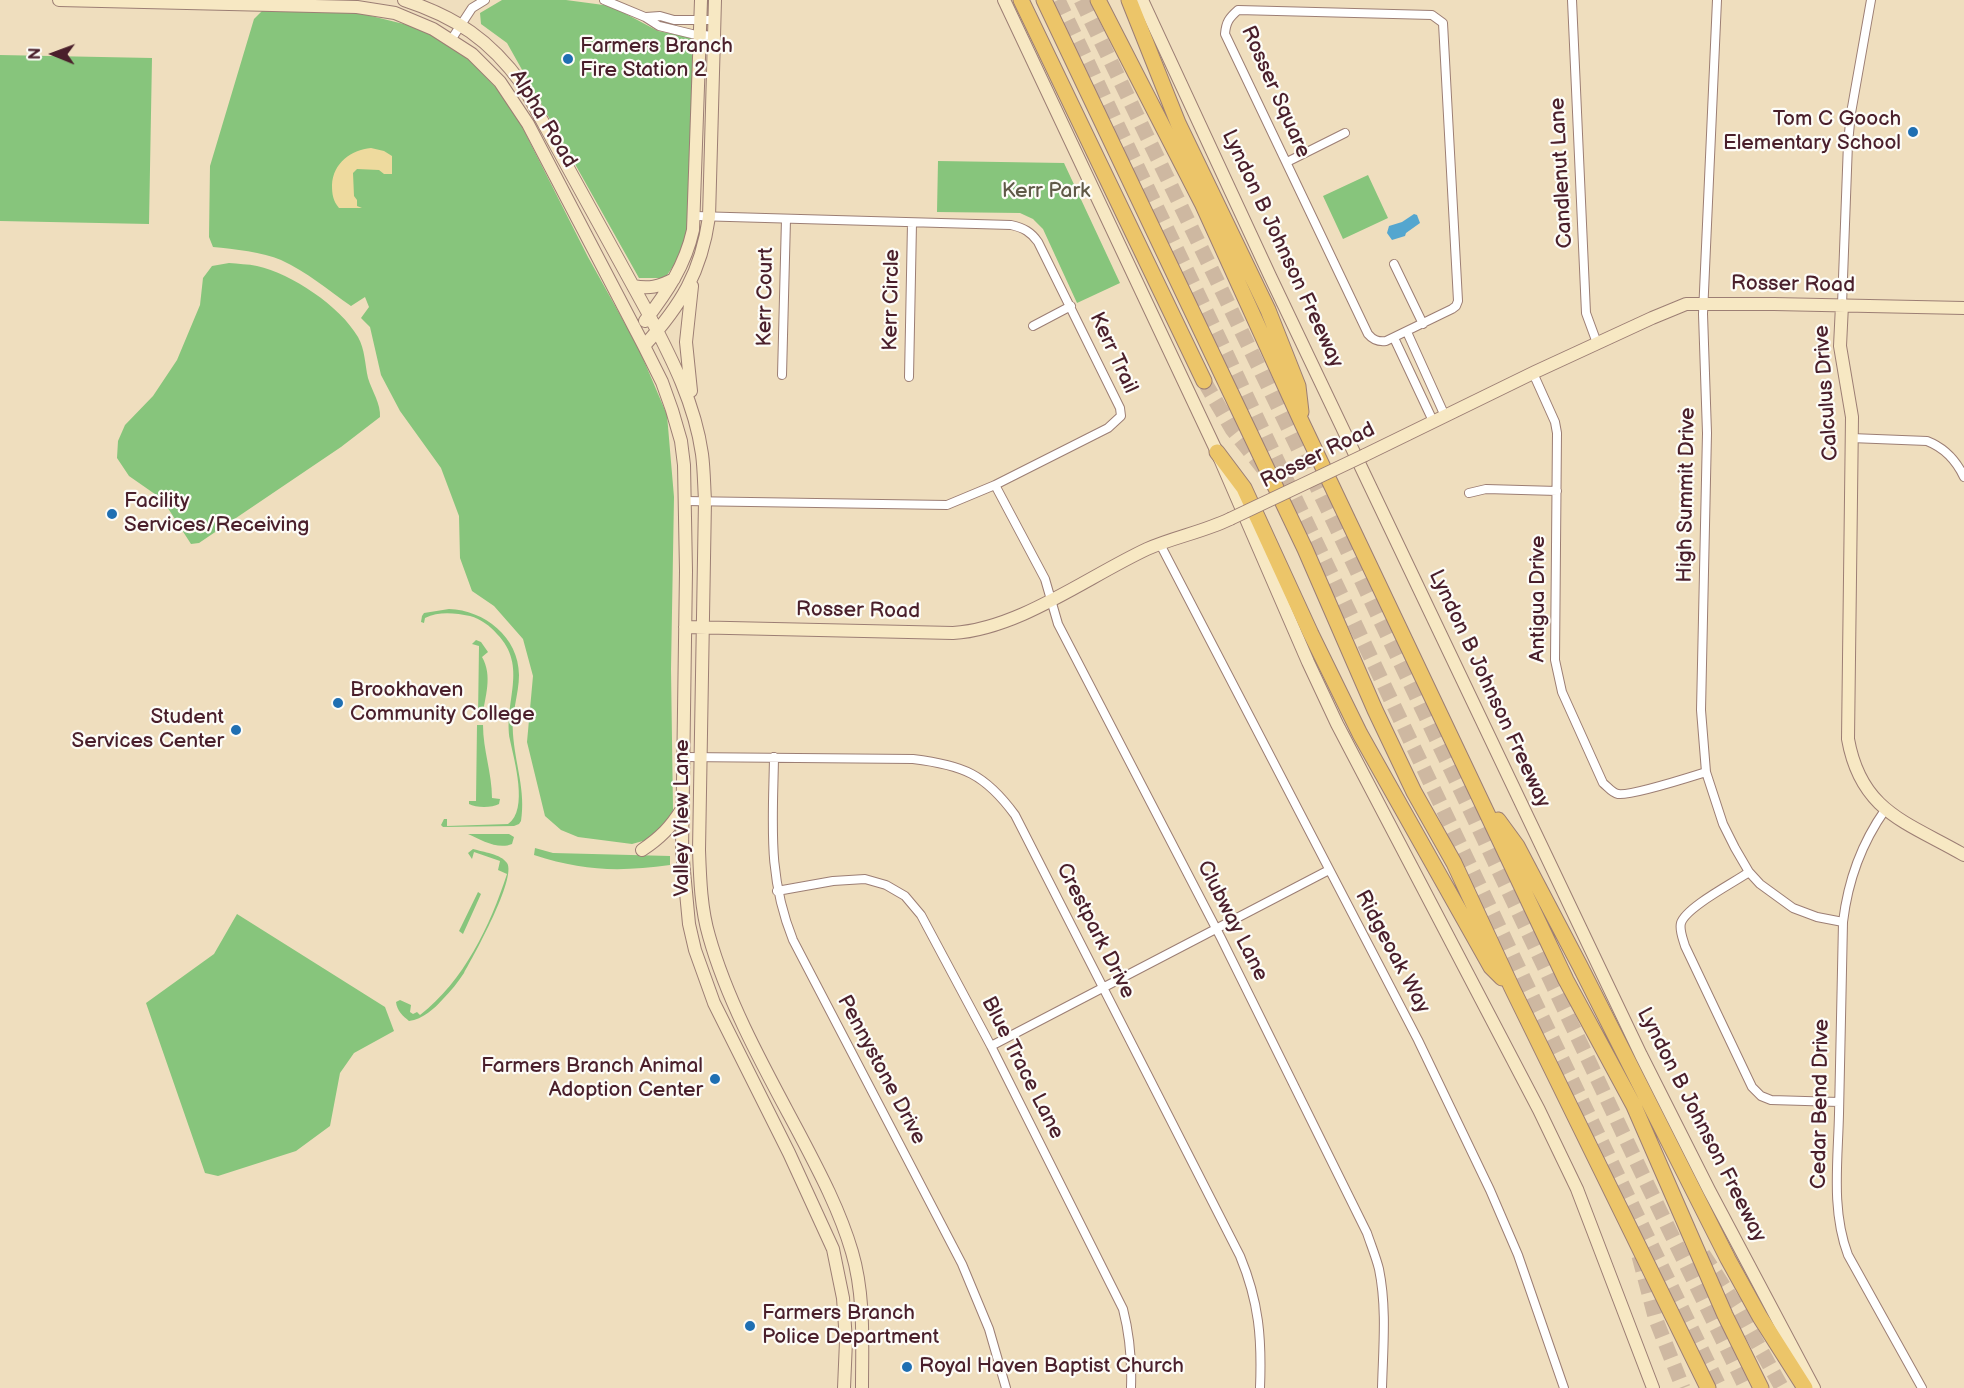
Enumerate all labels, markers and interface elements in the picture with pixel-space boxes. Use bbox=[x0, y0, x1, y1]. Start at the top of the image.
street label: Rosser Square bbox=[1235, 22, 1315, 162]
north arrow bbox=[24, 24, 84, 84]
place label: Farmers Branch Fire Station 2 bbox=[580, 34, 733, 84]
text: N bbox=[26, 47, 45, 60]
marker: Farmers Branch Fire Station 2 bbox=[561, 52, 575, 66]
street label: Alpha Road bbox=[504, 66, 582, 172]
street label: Candlenut Lane bbox=[1545, 97, 1579, 249]
place label: Tom C Gooch Elementary School bbox=[1723, 107, 1901, 157]
marker: Tom C Gooch Elementary School bbox=[1906, 125, 1920, 139]
street label: Lyndon B Johnson Freeway bbox=[1216, 126, 1348, 372]
park label: Kerr Park bbox=[1002, 179, 1090, 205]
street label: Kerr Court bbox=[753, 247, 779, 347]
street label: Kerr Circle bbox=[879, 249, 905, 351]
street label: Rosser Road bbox=[1731, 271, 1855, 299]
street label: Kerr Trail bbox=[1083, 308, 1143, 398]
street label: Calculus Drive bbox=[1810, 324, 1844, 462]
street label: High Summit Drive bbox=[1673, 407, 1701, 583]
street label: Rosser Road bbox=[1257, 417, 1379, 495]
place label: Facility Services/Receiving bbox=[124, 489, 309, 539]
marker: Facility Services/Receiving bbox=[105, 507, 119, 521]
street label: Antigua Drive bbox=[1526, 536, 1552, 662]
street label: Lyndon B Johnson Freeway bbox=[1423, 566, 1555, 812]
street label: Rosser Road bbox=[796, 597, 920, 625]
place label: Brookhaven Community College bbox=[350, 678, 535, 728]
marker: Brookhaven Community College bbox=[331, 696, 345, 710]
place label: Student Services Center bbox=[71, 705, 224, 755]
marker: Student Services Center bbox=[229, 723, 243, 737]
street label: Valley View Lane bbox=[670, 739, 696, 897]
street label: Clubway Lane bbox=[1191, 857, 1273, 985]
street label: Crestpark Drive bbox=[1050, 859, 1140, 1003]
street label: Ridgeoak Way bbox=[1349, 886, 1435, 1018]
street label: Pennystone Drive bbox=[831, 991, 931, 1149]
street label: Blue Trace Lane bbox=[975, 993, 1069, 1143]
street label: Lyndon B Johnson Freeway bbox=[1631, 1004, 1771, 1246]
street label: Cedar Bend Drive bbox=[1807, 1019, 1835, 1189]
place label: Farmers Branch Animal Adoption Center bbox=[481, 1054, 703, 1104]
marker: Farmers Branch Animal Adoption Center bbox=[708, 1072, 722, 1086]
place label: Farmers Branch Police Department bbox=[762, 1301, 939, 1351]
marker: Farmers Branch Police Department bbox=[743, 1319, 757, 1333]
place label: Royal Haven Baptist Church bbox=[919, 1354, 1184, 1380]
marker: Royal Haven Baptist Church bbox=[900, 1360, 914, 1374]

